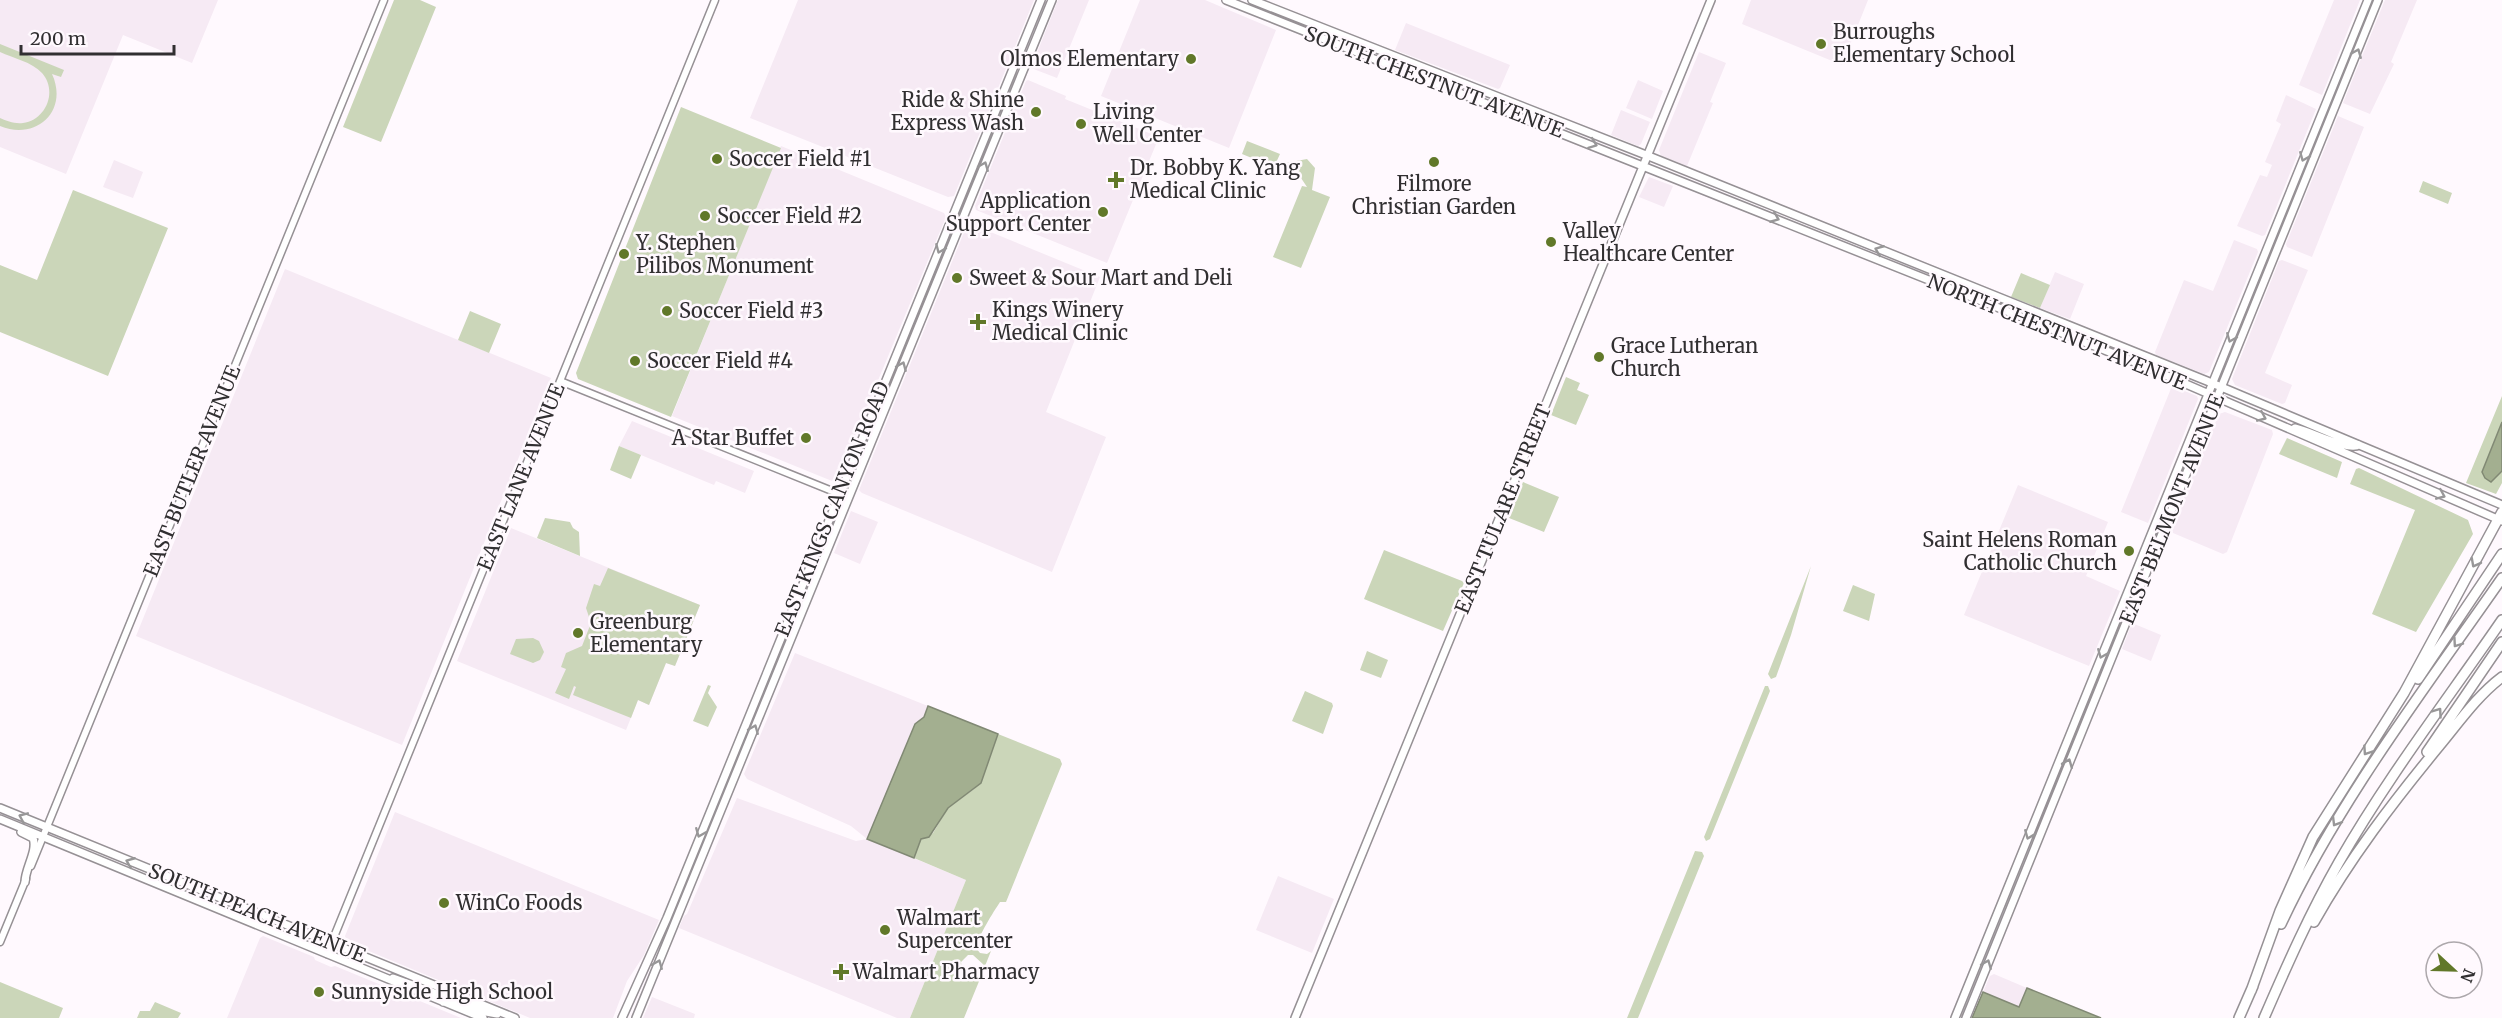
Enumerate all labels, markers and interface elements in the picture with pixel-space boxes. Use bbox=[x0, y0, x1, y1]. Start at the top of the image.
scale bar bbox=[21, 18, 174, 56]
place label: Burroughs Elementary School bbox=[1833, 19, 2015, 67]
street label: SOUTH CHESTNUT AVENUE bbox=[1301, 20, 1568, 143]
text: 200 m bbox=[30, 27, 86, 50]
marker: Burroughs Elementary School bbox=[1814, 37, 1828, 51]
place label: Olmos Elementary bbox=[1000, 46, 1179, 71]
one-way arrow bbox=[2350, 48, 2362, 59]
marker: Olmos Elementary bbox=[1184, 52, 1198, 66]
place label: Ride & Shine Express Wash bbox=[891, 87, 1024, 135]
place label: Living Well Center bbox=[1092, 99, 1203, 147]
marker: Ride & Shine Express Wash bbox=[1029, 105, 1043, 119]
marker: Living Well Center bbox=[1074, 117, 1088, 131]
one-way arrow bbox=[1587, 137, 1597, 150]
place label: Soccer Field #1 bbox=[729, 146, 871, 171]
one-way arrow bbox=[2299, 151, 2311, 162]
marker: Soccer Field #1 bbox=[710, 152, 724, 166]
place label: Dr. Bobby K. Yang Medical Clinic bbox=[1130, 155, 1300, 203]
marker: Filmore Christian Garden bbox=[1427, 155, 1441, 169]
one-way arrow bbox=[977, 161, 989, 172]
marker: Dr. Bobby K. Yang Medical Clinic bbox=[1107, 171, 1125, 189]
place label: Filmore Christian Garden bbox=[1352, 171, 1516, 219]
place label: Application Support Center bbox=[946, 188, 1091, 236]
place label: Soccer Field #2 bbox=[717, 203, 862, 228]
marker: Application Support Center bbox=[1096, 205, 1110, 219]
marker: Soccer Field #2 bbox=[698, 209, 712, 223]
one-way arrow bbox=[1769, 211, 1780, 223]
place label: Valley Healthcare Center bbox=[1562, 218, 1734, 266]
place label: Y. Stephen Pilibos Monument bbox=[635, 230, 814, 278]
marker: Valley Healthcare Center bbox=[1544, 235, 1558, 249]
one-way arrow bbox=[935, 242, 947, 253]
one-way arrow bbox=[1874, 245, 1885, 257]
marker: Y. Stephen Pilibos Monument bbox=[617, 247, 631, 261]
place label: Sweet & Sour Mart and Deli bbox=[969, 265, 1232, 290]
street label: NORTH CHESTNUT AVENUE bbox=[1924, 268, 2191, 395]
marker: Sweet & Sour Mart and Deli bbox=[950, 271, 964, 285]
place label: Kings Winery Medical Clinic bbox=[992, 297, 1128, 345]
place label: Soccer Field #3 bbox=[679, 298, 823, 323]
marker: Soccer Field #3 bbox=[660, 304, 674, 318]
marker: Kings Winery Medical Clinic bbox=[969, 313, 987, 331]
one-way arrow bbox=[2226, 331, 2238, 342]
place label: Grace Lutheran Church bbox=[1611, 333, 1758, 381]
place label: Soccer Field #4 bbox=[647, 348, 793, 373]
marker: Grace Lutheran Church bbox=[1592, 350, 1606, 364]
marker: Soccer Field #4 bbox=[628, 354, 642, 368]
street label: EAST BUTLER AVENUE bbox=[138, 361, 246, 580]
one-way arrow bbox=[895, 361, 907, 372]
street label: EAST KINGS CANYON ROAD bbox=[769, 378, 894, 640]
street label: EAST LANE AVENUE bbox=[472, 379, 570, 574]
street label: EAST BELMONT AVENUE bbox=[2114, 390, 2229, 628]
street label: EAST TULARE STREET bbox=[1449, 400, 1556, 617]
one-way arrow bbox=[2255, 410, 2266, 422]
place label: A Star Buffet bbox=[671, 425, 794, 450]
marker: A Star Buffet bbox=[799, 431, 813, 445]
one-way arrow bbox=[2434, 488, 2445, 500]
place label: Saint Helens Roman Catholic Church bbox=[1922, 527, 2117, 575]
marker: Saint Helens Roman Catholic Church bbox=[2122, 544, 2136, 558]
one-way arrow bbox=[2471, 557, 2482, 568]
place label: Greenburg Elementary bbox=[590, 609, 703, 657]
marker: Greenburg Elementary bbox=[571, 626, 585, 640]
one-way arrow bbox=[2453, 636, 2464, 647]
one-way arrow bbox=[2097, 648, 2109, 659]
one-way arrow bbox=[2431, 708, 2442, 719]
one-way arrow bbox=[747, 724, 759, 735]
one-way arrow bbox=[2363, 744, 2374, 755]
one-way arrow bbox=[2061, 759, 2073, 770]
one-way arrow bbox=[18, 813, 29, 825]
one-way arrow bbox=[2331, 816, 2343, 826]
one-way arrow bbox=[695, 827, 707, 838]
one-way arrow bbox=[2024, 829, 2036, 840]
one-way arrow bbox=[125, 857, 136, 869]
street label: SOUTH PEACH AVENUE bbox=[145, 857, 370, 968]
place label: WinCo Foods bbox=[455, 890, 583, 915]
marker: WinCo Foods bbox=[437, 896, 451, 910]
place label: Walmart Supercenter bbox=[896, 905, 1013, 953]
marker: Walmart Supercenter bbox=[878, 923, 892, 937]
north arrow bbox=[2424, 940, 2484, 1000]
one-way arrow bbox=[651, 959, 663, 970]
place label: Walmart Pharmacy bbox=[852, 959, 1040, 984]
one-way arrow bbox=[1980, 959, 1992, 970]
marker: Walmart Pharmacy bbox=[834, 965, 848, 979]
text: N bbox=[2456, 966, 2480, 986]
place label: Sunnyside High School bbox=[331, 979, 553, 1004]
marker: Sunnyside High School bbox=[312, 985, 326, 999]

